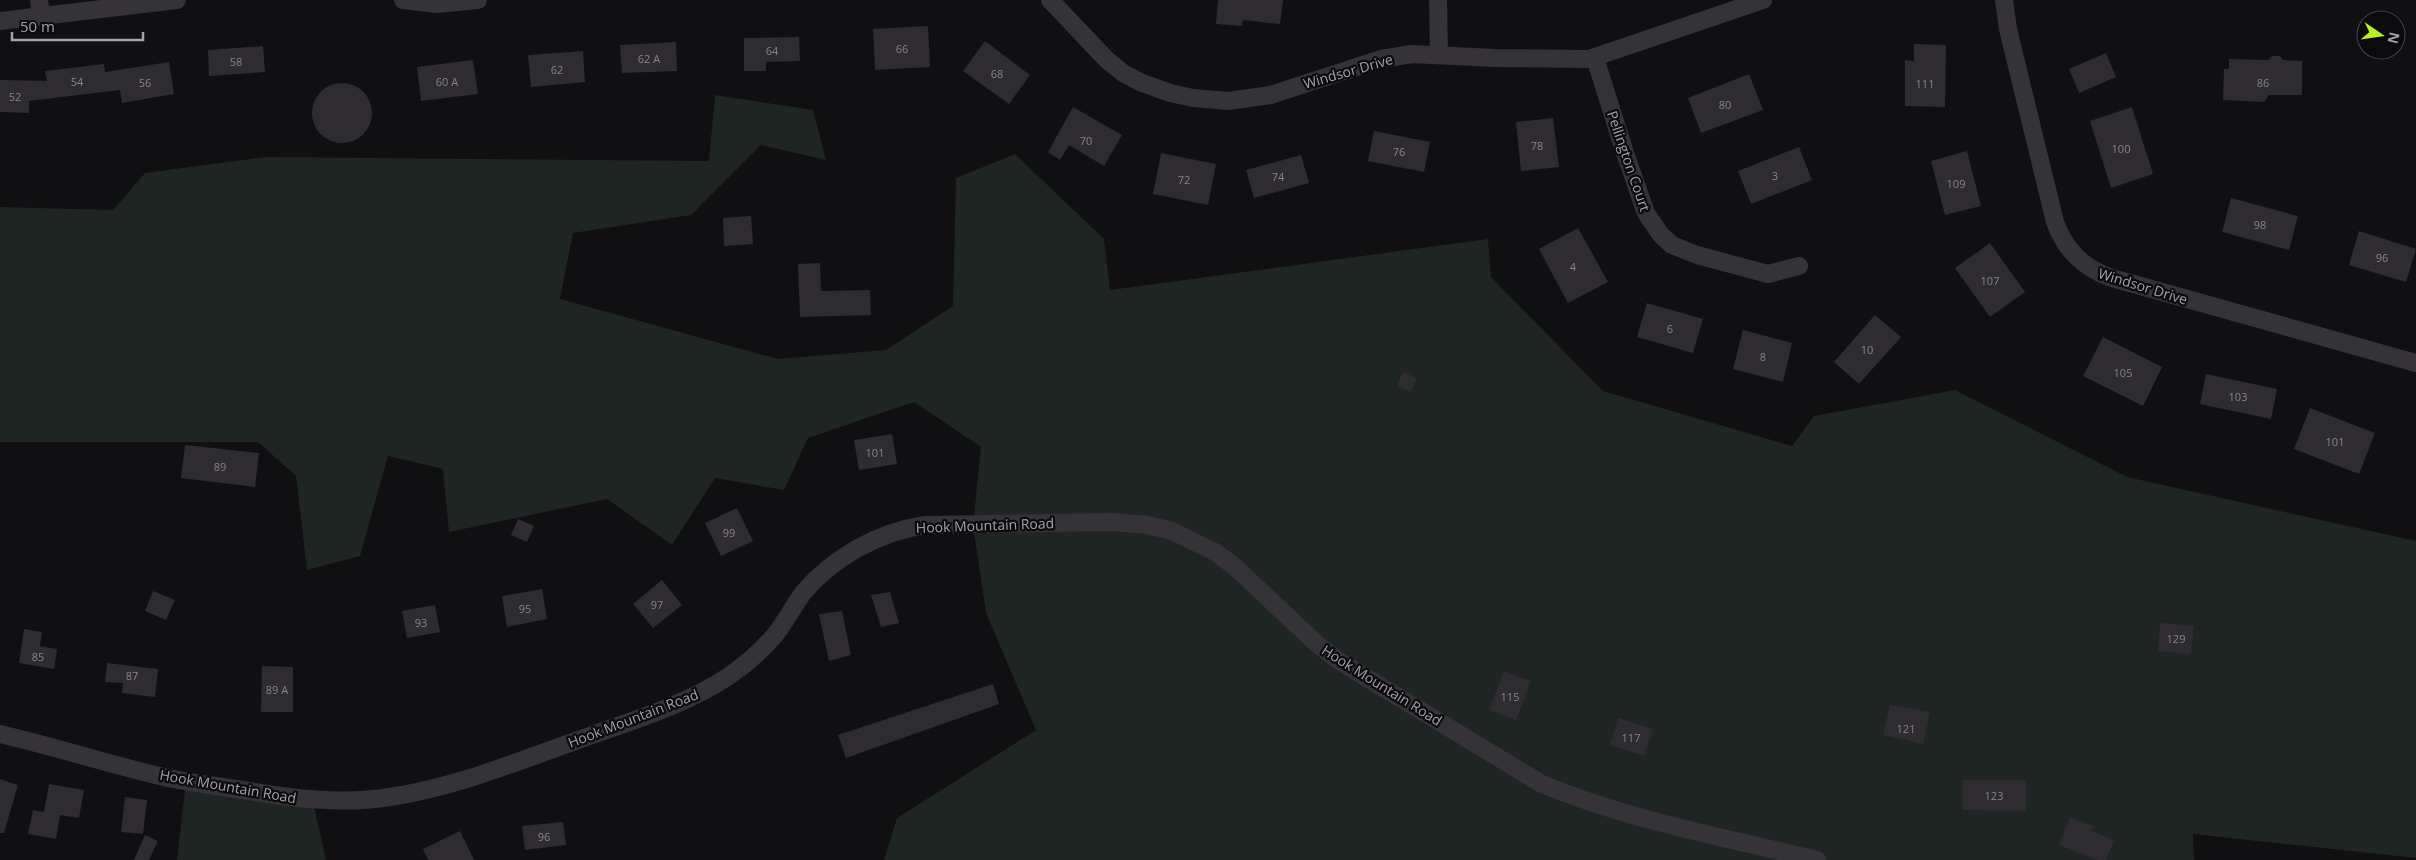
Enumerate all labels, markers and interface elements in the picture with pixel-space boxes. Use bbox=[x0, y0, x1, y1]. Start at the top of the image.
scale bar bbox=[12, 10, 144, 42]
north arrow bbox=[2356, 10, 2406, 60]
text: 50 m bbox=[20, 16, 55, 36]
text: N bbox=[2384, 30, 2405, 46]
house number: 66 bbox=[896, 41, 908, 56]
house number: 64 bbox=[766, 43, 779, 58]
street label: Windsor Drive bbox=[1301, 49, 1395, 93]
house number: 62 A bbox=[638, 51, 660, 66]
house number: 58 bbox=[230, 54, 242, 69]
house number: 62 bbox=[551, 62, 563, 77]
house number: 68 bbox=[991, 66, 1003, 81]
house number: 54 bbox=[71, 74, 84, 89]
house number: 60 A bbox=[436, 74, 458, 89]
house number: 56 bbox=[139, 75, 151, 90]
house number: 86 bbox=[2257, 75, 2269, 90]
house number: 111 bbox=[1916, 76, 1934, 91]
house number: 52 bbox=[9, 89, 21, 104]
house number: 80 bbox=[1719, 97, 1731, 112]
street label: Pellington Court bbox=[1603, 108, 1655, 214]
house number: 70 bbox=[1080, 133, 1092, 148]
house number: 78 bbox=[1531, 138, 1543, 153]
house number: 100 bbox=[2112, 141, 2130, 156]
house number: 76 bbox=[1393, 144, 1405, 159]
house number: 3 bbox=[1772, 168, 1778, 183]
house number: 74 bbox=[1272, 169, 1285, 184]
house number: 72 bbox=[1178, 172, 1190, 187]
house number: 109 bbox=[1947, 176, 1965, 191]
house number: 98 bbox=[2254, 217, 2266, 232]
house number: 96 bbox=[2376, 250, 2388, 265]
house number: 4 bbox=[1570, 259, 1577, 274]
street label: Windsor Drive bbox=[2096, 263, 2190, 309]
house number: 107 bbox=[1981, 273, 1999, 288]
house number: 6 bbox=[1667, 321, 1673, 336]
house number: 10 bbox=[1861, 342, 1873, 357]
house number: 8 bbox=[1760, 349, 1766, 364]
house number: 105 bbox=[2114, 365, 2132, 380]
house number: 103 bbox=[2229, 389, 2247, 404]
house number: 101 bbox=[2326, 434, 2344, 449]
house number: 101 bbox=[866, 445, 884, 460]
house number: 89 bbox=[214, 459, 226, 474]
street label: Hook Mountain Road bbox=[916, 513, 1054, 537]
house number: 99 bbox=[723, 525, 735, 540]
house number: 97 bbox=[651, 597, 663, 612]
house number: 95 bbox=[519, 601, 531, 616]
house number: 93 bbox=[415, 615, 427, 630]
house number: 129 bbox=[2167, 631, 2185, 646]
street label: Hook Mountain Road bbox=[1318, 640, 1446, 730]
house number: 85 bbox=[32, 649, 44, 664]
house number: 87 bbox=[126, 668, 138, 683]
house number: 89 A bbox=[266, 682, 288, 697]
street label: Hook Mountain Road bbox=[565, 684, 701, 752]
house number: 115 bbox=[1501, 689, 1519, 704]
house number: 121 bbox=[1897, 721, 1915, 736]
house number: 117 bbox=[1622, 730, 1640, 745]
street label: Hook Mountain Road bbox=[158, 765, 298, 807]
house number: 123 bbox=[1985, 788, 2003, 803]
house number: 96 bbox=[538, 829, 550, 844]

